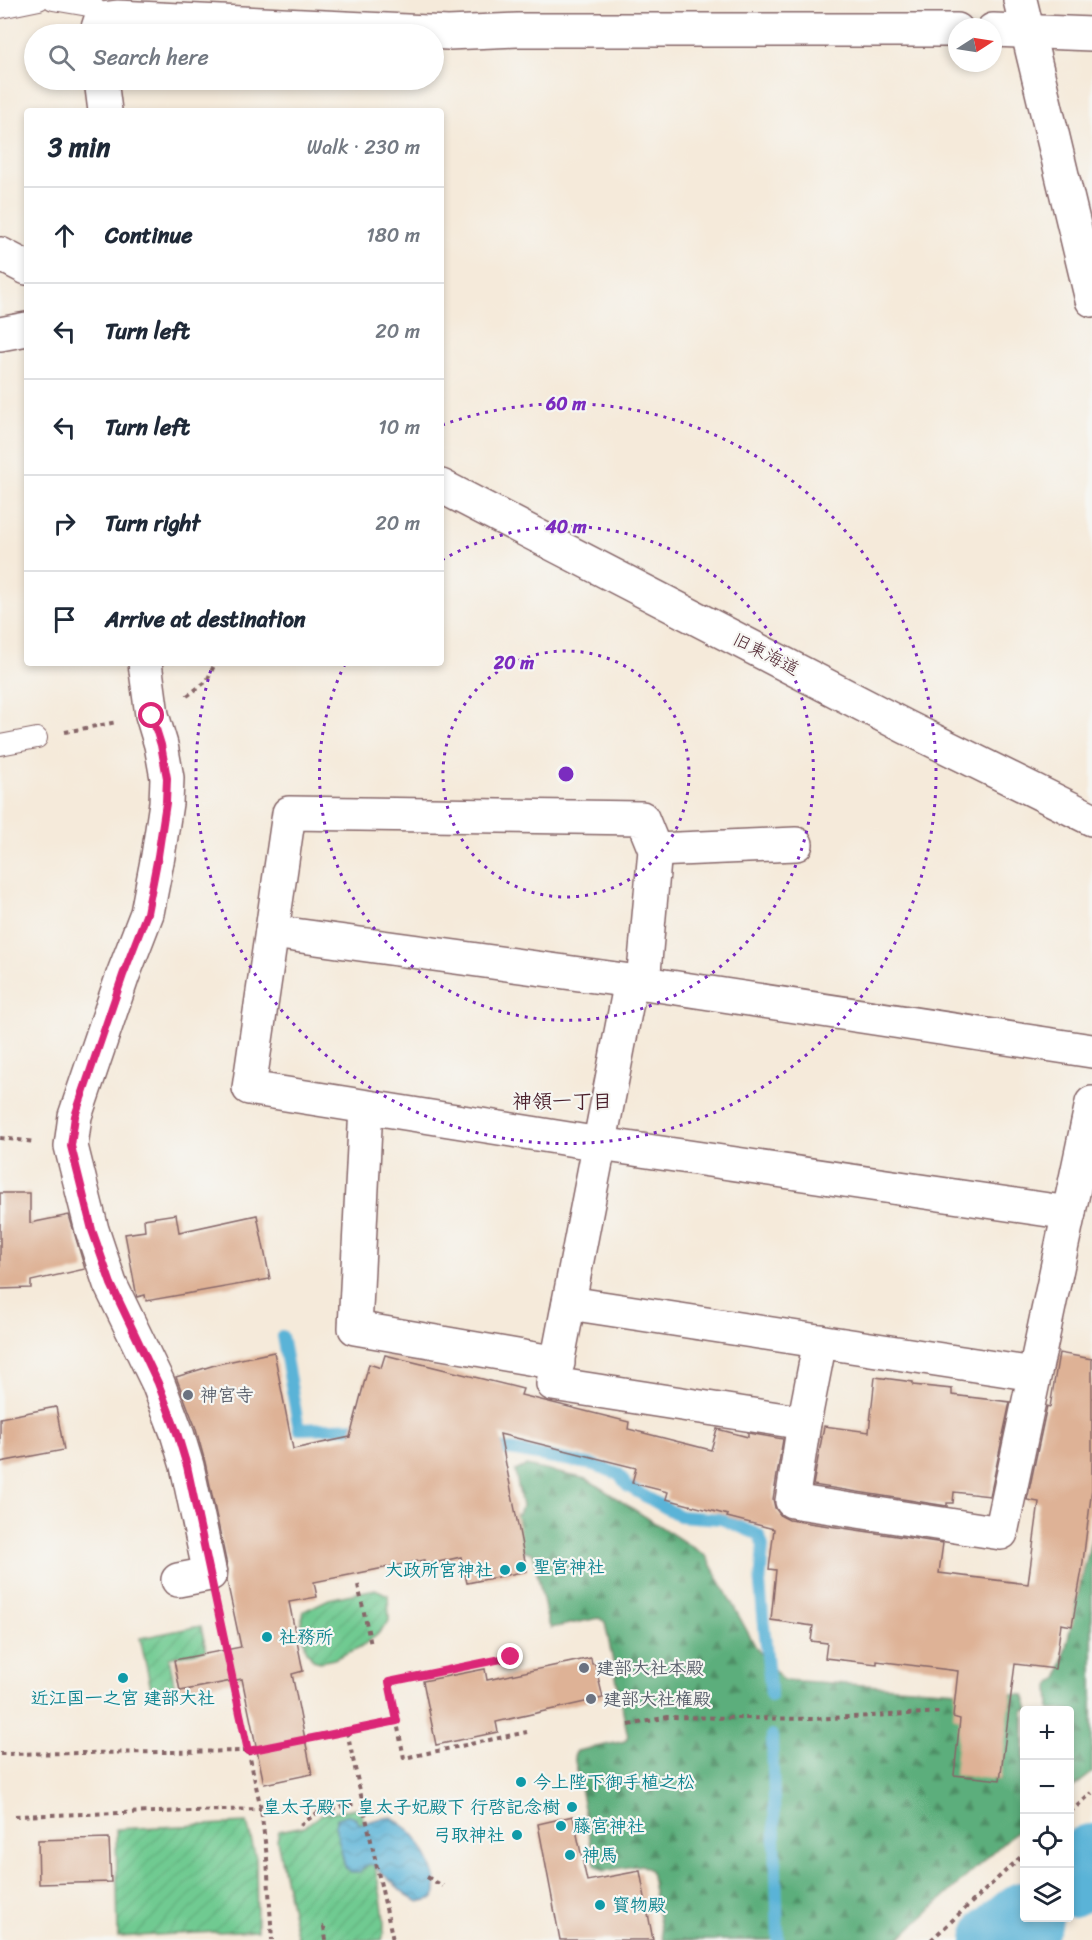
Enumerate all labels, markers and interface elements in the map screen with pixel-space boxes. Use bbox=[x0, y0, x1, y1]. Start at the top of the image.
north arrow bbox=[948, 18, 1002, 72]
search box bbox=[24, 24, 444, 90]
text: Search here bbox=[93, 38, 209, 77]
icon: search bbox=[45, 41, 78, 74]
text: 3 min bbox=[48, 124, 110, 170]
text: Walk · 230 m bbox=[307, 130, 420, 165]
text: Continue bbox=[105, 216, 193, 255]
text: 180 m bbox=[366, 218, 420, 253]
icon: ahead bbox=[48, 219, 81, 252]
text: Turn left bbox=[105, 312, 190, 351]
text: 20 m bbox=[375, 314, 420, 349]
icon: left bbox=[48, 315, 81, 348]
text: 60 m bbox=[545, 388, 586, 420]
text: Turn left bbox=[105, 408, 190, 447]
text: 10 m bbox=[378, 410, 420, 445]
icon: left bbox=[48, 411, 81, 444]
text: Turn right bbox=[105, 504, 200, 543]
text: 20 m bbox=[375, 506, 420, 541]
icon: right bbox=[48, 507, 81, 540]
text: 40 m bbox=[544, 511, 587, 543]
text: Arrive at destination bbox=[105, 600, 306, 639]
icon: arrive bbox=[48, 603, 81, 636]
street label: 旧東海道 bbox=[727, 623, 805, 685]
text: 20 m bbox=[493, 647, 534, 679]
route start bbox=[138, 702, 164, 728]
centre of rings bbox=[556, 764, 576, 784]
district label: 神領一丁目 bbox=[512, 1084, 612, 1119]
place label: 神宮寺 bbox=[200, 1379, 254, 1411]
marker: 神宮寺 bbox=[181, 1388, 195, 1402]
place label: 聖宮神社 bbox=[533, 1551, 605, 1583]
place label: 大政所宮神社 bbox=[385, 1554, 493, 1586]
marker: 聖宮神社 bbox=[514, 1560, 528, 1574]
marker: 大政所宮神社 bbox=[498, 1563, 512, 1577]
place label: 社務所 bbox=[279, 1621, 333, 1653]
marker: 社務所 bbox=[260, 1630, 274, 1644]
route end bbox=[497, 1643, 523, 1669]
place label: 建部大社本殿 bbox=[596, 1652, 704, 1684]
marker: 建部大社本殿 bbox=[577, 1661, 591, 1675]
marker: 近江国一之宮 建部大社 bbox=[116, 1671, 130, 1685]
place label: 近江国一之宮 建部大社 bbox=[31, 1682, 215, 1714]
place label: 建部大社権殿 bbox=[603, 1683, 711, 1715]
marker: 建部大社権殿 bbox=[584, 1692, 598, 1706]
map controls bbox=[1020, 1706, 1074, 1922]
button: + bbox=[1020, 1706, 1074, 1760]
button: − bbox=[1020, 1760, 1074, 1814]
place label: 今上陛下御手植之松 bbox=[533, 1766, 695, 1798]
marker: 今上陛下御手植之松 bbox=[514, 1775, 528, 1789]
place label: 皇太子殿下 皇太子妃殿下 行啓記念樹 bbox=[263, 1791, 560, 1823]
marker: 皇太子殿下 皇太子妃殿下 行啓記念樹 bbox=[565, 1800, 579, 1814]
place label: 藤宮神社 bbox=[573, 1810, 645, 1842]
button: locate bbox=[1020, 1814, 1074, 1868]
place label: 弓取神社 bbox=[433, 1819, 505, 1851]
marker: 藤宮神社 bbox=[554, 1819, 568, 1833]
marker: 弓取神社 bbox=[510, 1828, 524, 1842]
place label: 神馬 bbox=[582, 1839, 618, 1871]
marker: 神馬 bbox=[563, 1848, 577, 1862]
button: layers bbox=[1020, 1868, 1074, 1922]
place label: 寳物殿 bbox=[612, 1889, 666, 1921]
marker: 寳物殿 bbox=[593, 1898, 607, 1912]

